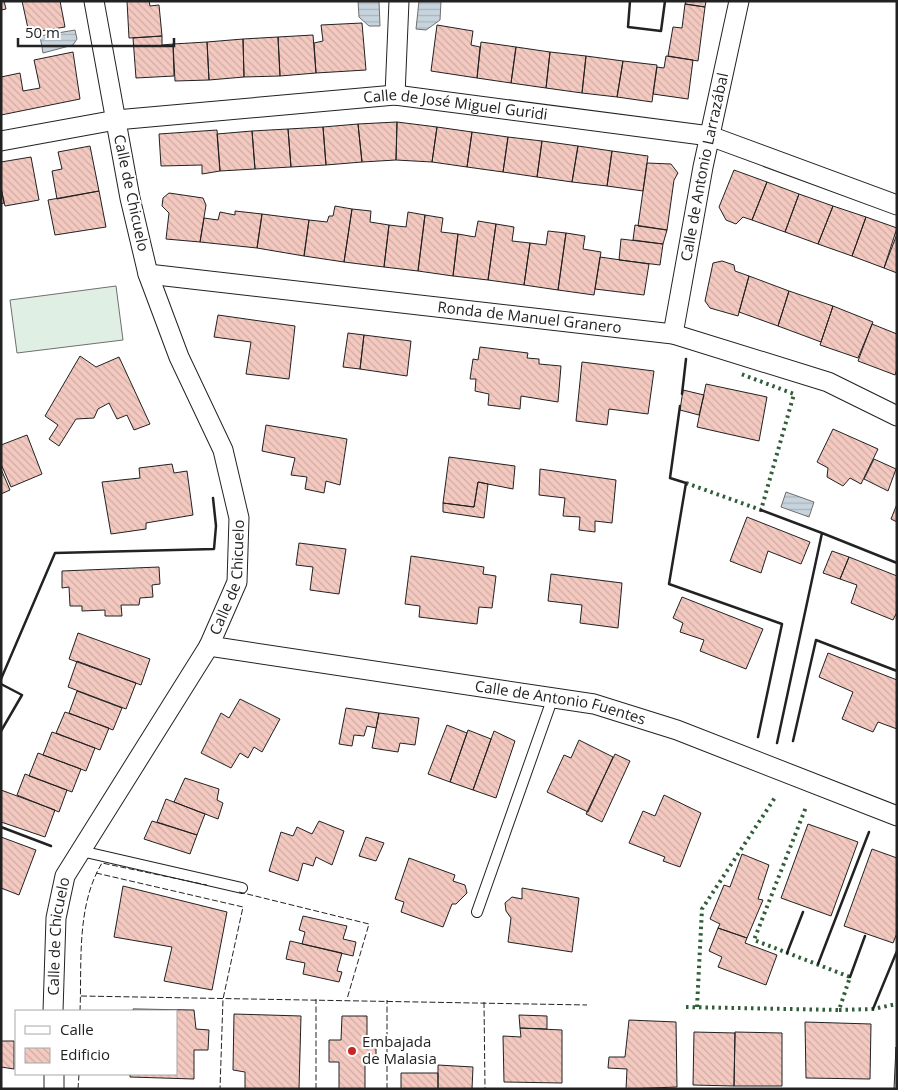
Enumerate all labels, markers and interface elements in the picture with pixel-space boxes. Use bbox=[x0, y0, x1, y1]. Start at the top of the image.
scale bar bbox=[18, 15, 174, 47]
text: 50 m bbox=[25, 22, 60, 42]
street label: Calle de Antonio Larrazábal bbox=[675, 71, 732, 263]
street label: Calle de José Miguel Guridi bbox=[362, 84, 549, 124]
street label: Calle de Chicuelo bbox=[110, 132, 154, 253]
street label: Ronda de Manuel Granero bbox=[437, 296, 623, 337]
street label: Calle de Chicuelo bbox=[204, 519, 248, 638]
street label: Calle de Antonio Fuentes bbox=[474, 675, 648, 729]
street label: Calle de Chicuelo bbox=[42, 875, 74, 996]
legend bbox=[15, 1010, 178, 1075]
text: Calle bbox=[60, 1019, 94, 1039]
place label: Embajada de Malasia bbox=[362, 1031, 437, 1068]
text: Edificio bbox=[60, 1044, 110, 1064]
marker: Embajada de Malasia bbox=[346, 1045, 358, 1057]

